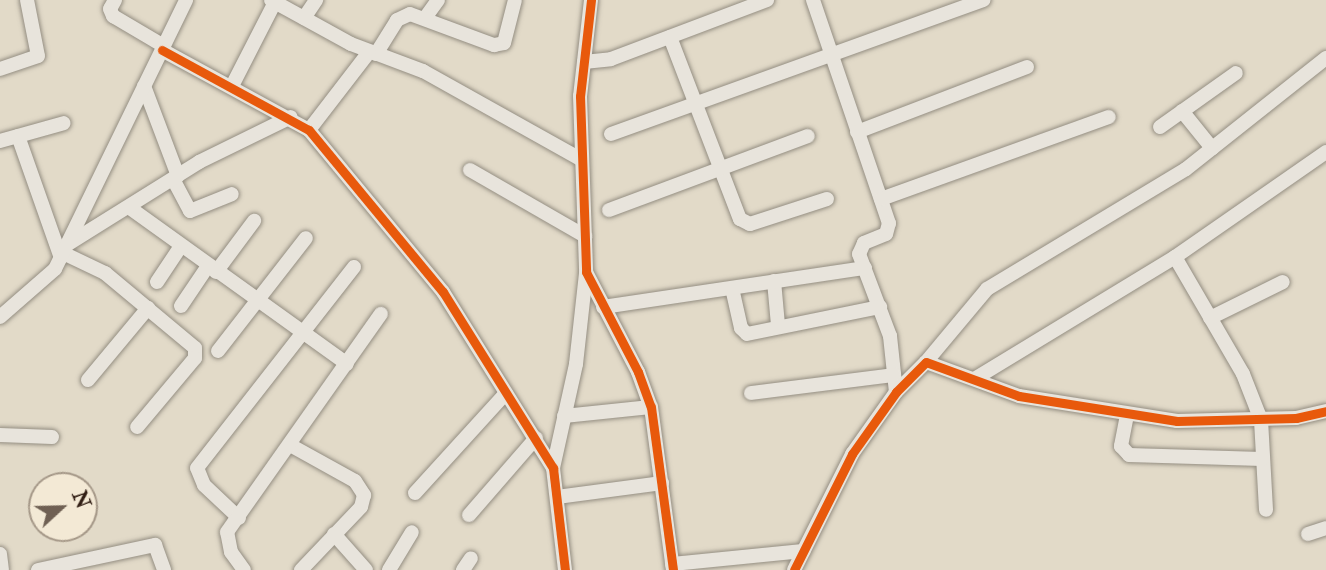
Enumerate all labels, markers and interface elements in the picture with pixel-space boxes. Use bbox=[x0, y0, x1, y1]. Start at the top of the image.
north arrow bbox=[28, 472, 98, 542]
text: N bbox=[66, 487, 95, 512]

